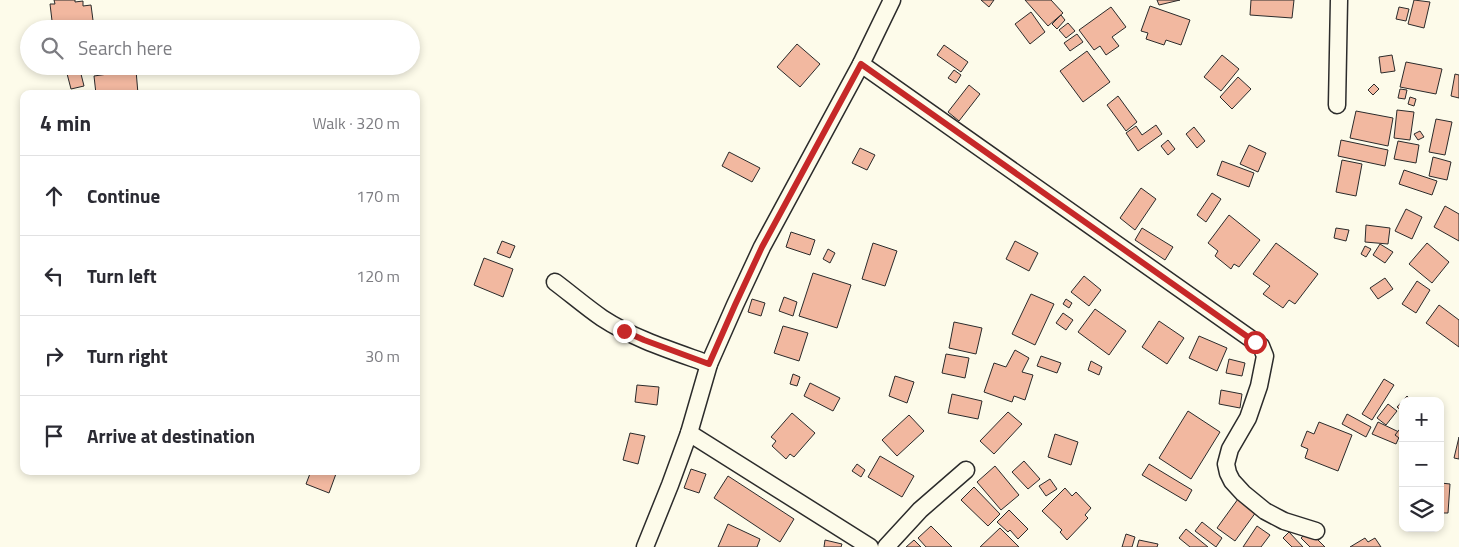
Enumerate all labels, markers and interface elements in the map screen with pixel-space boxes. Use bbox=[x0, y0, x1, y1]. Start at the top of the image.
search box bbox=[20, 20, 420, 75]
text: Search here bbox=[78, 33, 172, 62]
icon: search bbox=[38, 34, 66, 62]
text: 4 min bbox=[40, 107, 91, 139]
text: Walk · 320 m bbox=[312, 111, 400, 135]
text: Continue bbox=[87, 181, 160, 210]
icon: ahead bbox=[40, 182, 68, 210]
text: 170 m bbox=[356, 184, 400, 208]
text: Turn left bbox=[87, 261, 157, 290]
icon: left bbox=[40, 262, 68, 290]
text: 120 m bbox=[356, 264, 400, 288]
route end bbox=[613, 320, 636, 343]
route start bbox=[1244, 331, 1267, 354]
text: Turn right bbox=[87, 341, 168, 370]
icon: right bbox=[40, 342, 68, 370]
text: 30 m bbox=[365, 344, 400, 368]
map controls bbox=[1399, 397, 1444, 532]
button: + bbox=[1399, 397, 1444, 442]
text: Arrive at destination bbox=[87, 421, 255, 450]
icon: arrive bbox=[40, 422, 68, 450]
button: − bbox=[1399, 442, 1444, 487]
button: layers bbox=[1399, 487, 1444, 532]

